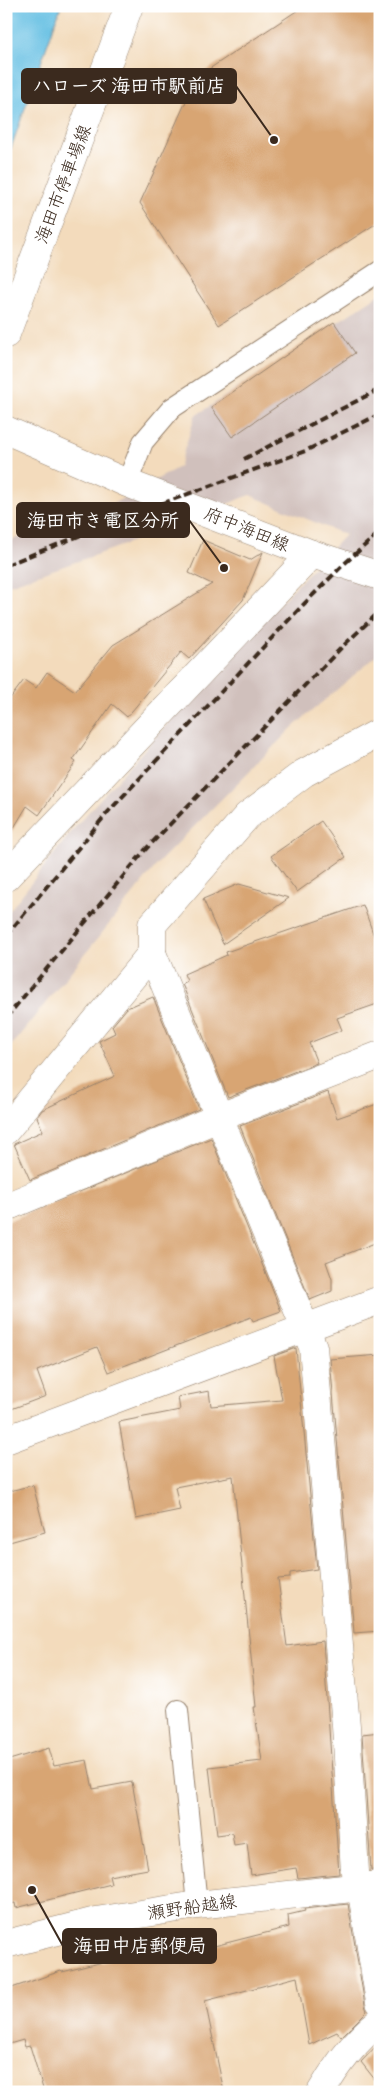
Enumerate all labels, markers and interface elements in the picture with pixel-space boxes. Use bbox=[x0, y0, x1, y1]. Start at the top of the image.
callout: ハローズ 海田市駅前店 bbox=[22, 69, 236, 103]
text: ハローズ 海田市駅前店 bbox=[33, 74, 225, 97]
street label: 海田市停車場線 bbox=[30, 121, 96, 247]
street label: 府中海田線 bbox=[201, 502, 293, 556]
callout: 海田市き電区分所 bbox=[17, 503, 189, 537]
text: 海田市き電区分所 bbox=[27, 509, 179, 532]
street label: 瀬野船越線 bbox=[146, 1890, 238, 1924]
callout: 海田中店郵便局 bbox=[63, 1929, 216, 1963]
text: 海田中店郵便局 bbox=[73, 1934, 207, 1957]

